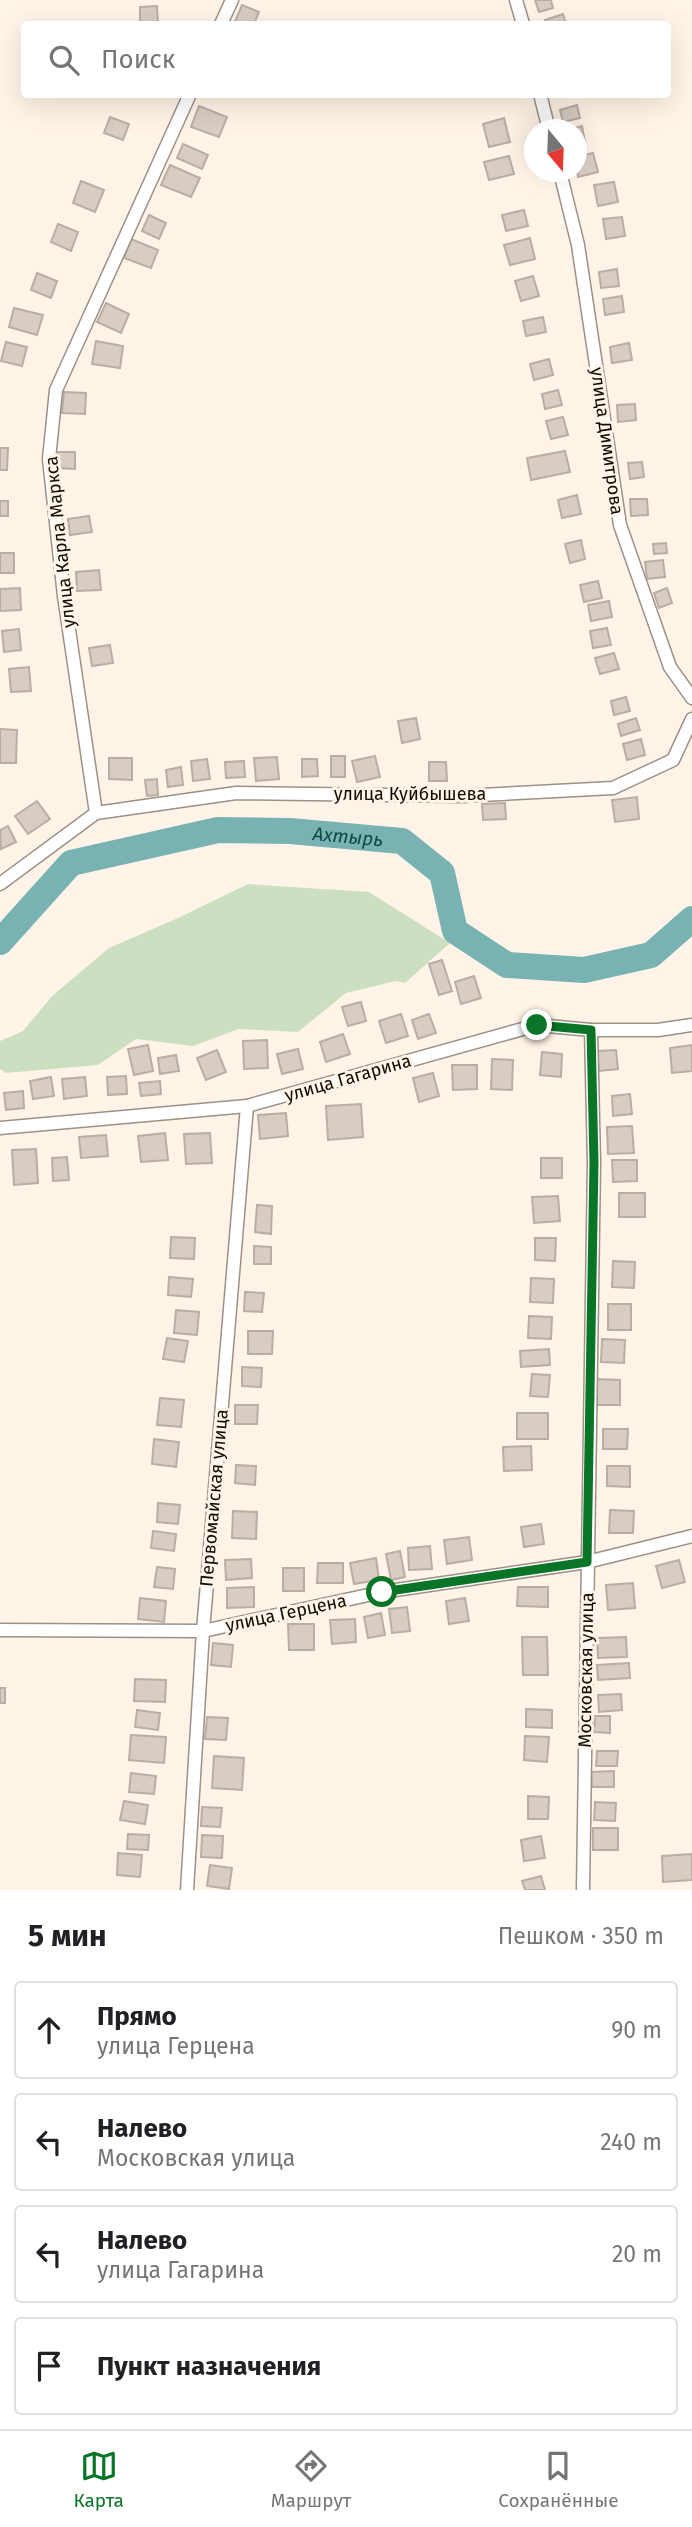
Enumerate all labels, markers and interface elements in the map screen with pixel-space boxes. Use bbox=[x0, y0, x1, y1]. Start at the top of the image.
search box bbox=[21, 21, 671, 98]
icon: search bbox=[45, 41, 83, 79]
text: Поиск bbox=[101, 44, 175, 75]
north arrow bbox=[524, 119, 587, 182]
street label: улица Димитрова bbox=[586, 366, 628, 516]
street label: улица Карла Маркса bbox=[40, 455, 80, 629]
street label: улица Куйбышева bbox=[334, 783, 486, 805]
water label: Ахтырь bbox=[311, 822, 384, 851]
route end bbox=[521, 1009, 552, 1040]
street label: улица Гагарина bbox=[282, 1049, 414, 1107]
street label: Первомайская улица bbox=[195, 1408, 233, 1588]
route start bbox=[366, 1576, 397, 1607]
street label: улица Герцена bbox=[223, 1589, 349, 1637]
street label: Московская улица bbox=[574, 1592, 598, 1748]
text: 5 мин bbox=[28, 1918, 107, 1954]
text: Пешком · 350 m bbox=[498, 1922, 664, 1950]
text: Прямо bbox=[97, 2001, 177, 2032]
icon: ahead bbox=[30, 2011, 68, 2049]
text: 90 m bbox=[611, 2016, 662, 2044]
text: улица Герцена bbox=[97, 2032, 255, 2060]
text: Налево bbox=[97, 2113, 187, 2144]
icon: left bbox=[30, 2123, 68, 2161]
text: 240 m bbox=[600, 2128, 662, 2156]
text: Московская улица bbox=[97, 2144, 295, 2172]
text: Налево bbox=[97, 2225, 187, 2256]
icon: left bbox=[30, 2235, 68, 2273]
text: 20 m bbox=[612, 2240, 662, 2268]
text: улица Гагарина bbox=[97, 2256, 264, 2284]
icon: arrive bbox=[30, 2347, 68, 2385]
text: Пункт назначения bbox=[97, 2351, 321, 2382]
tab: Карта bbox=[73, 2447, 124, 2512]
tab: Маршрут bbox=[271, 2447, 351, 2512]
tab: Сохранённые bbox=[498, 2447, 619, 2512]

